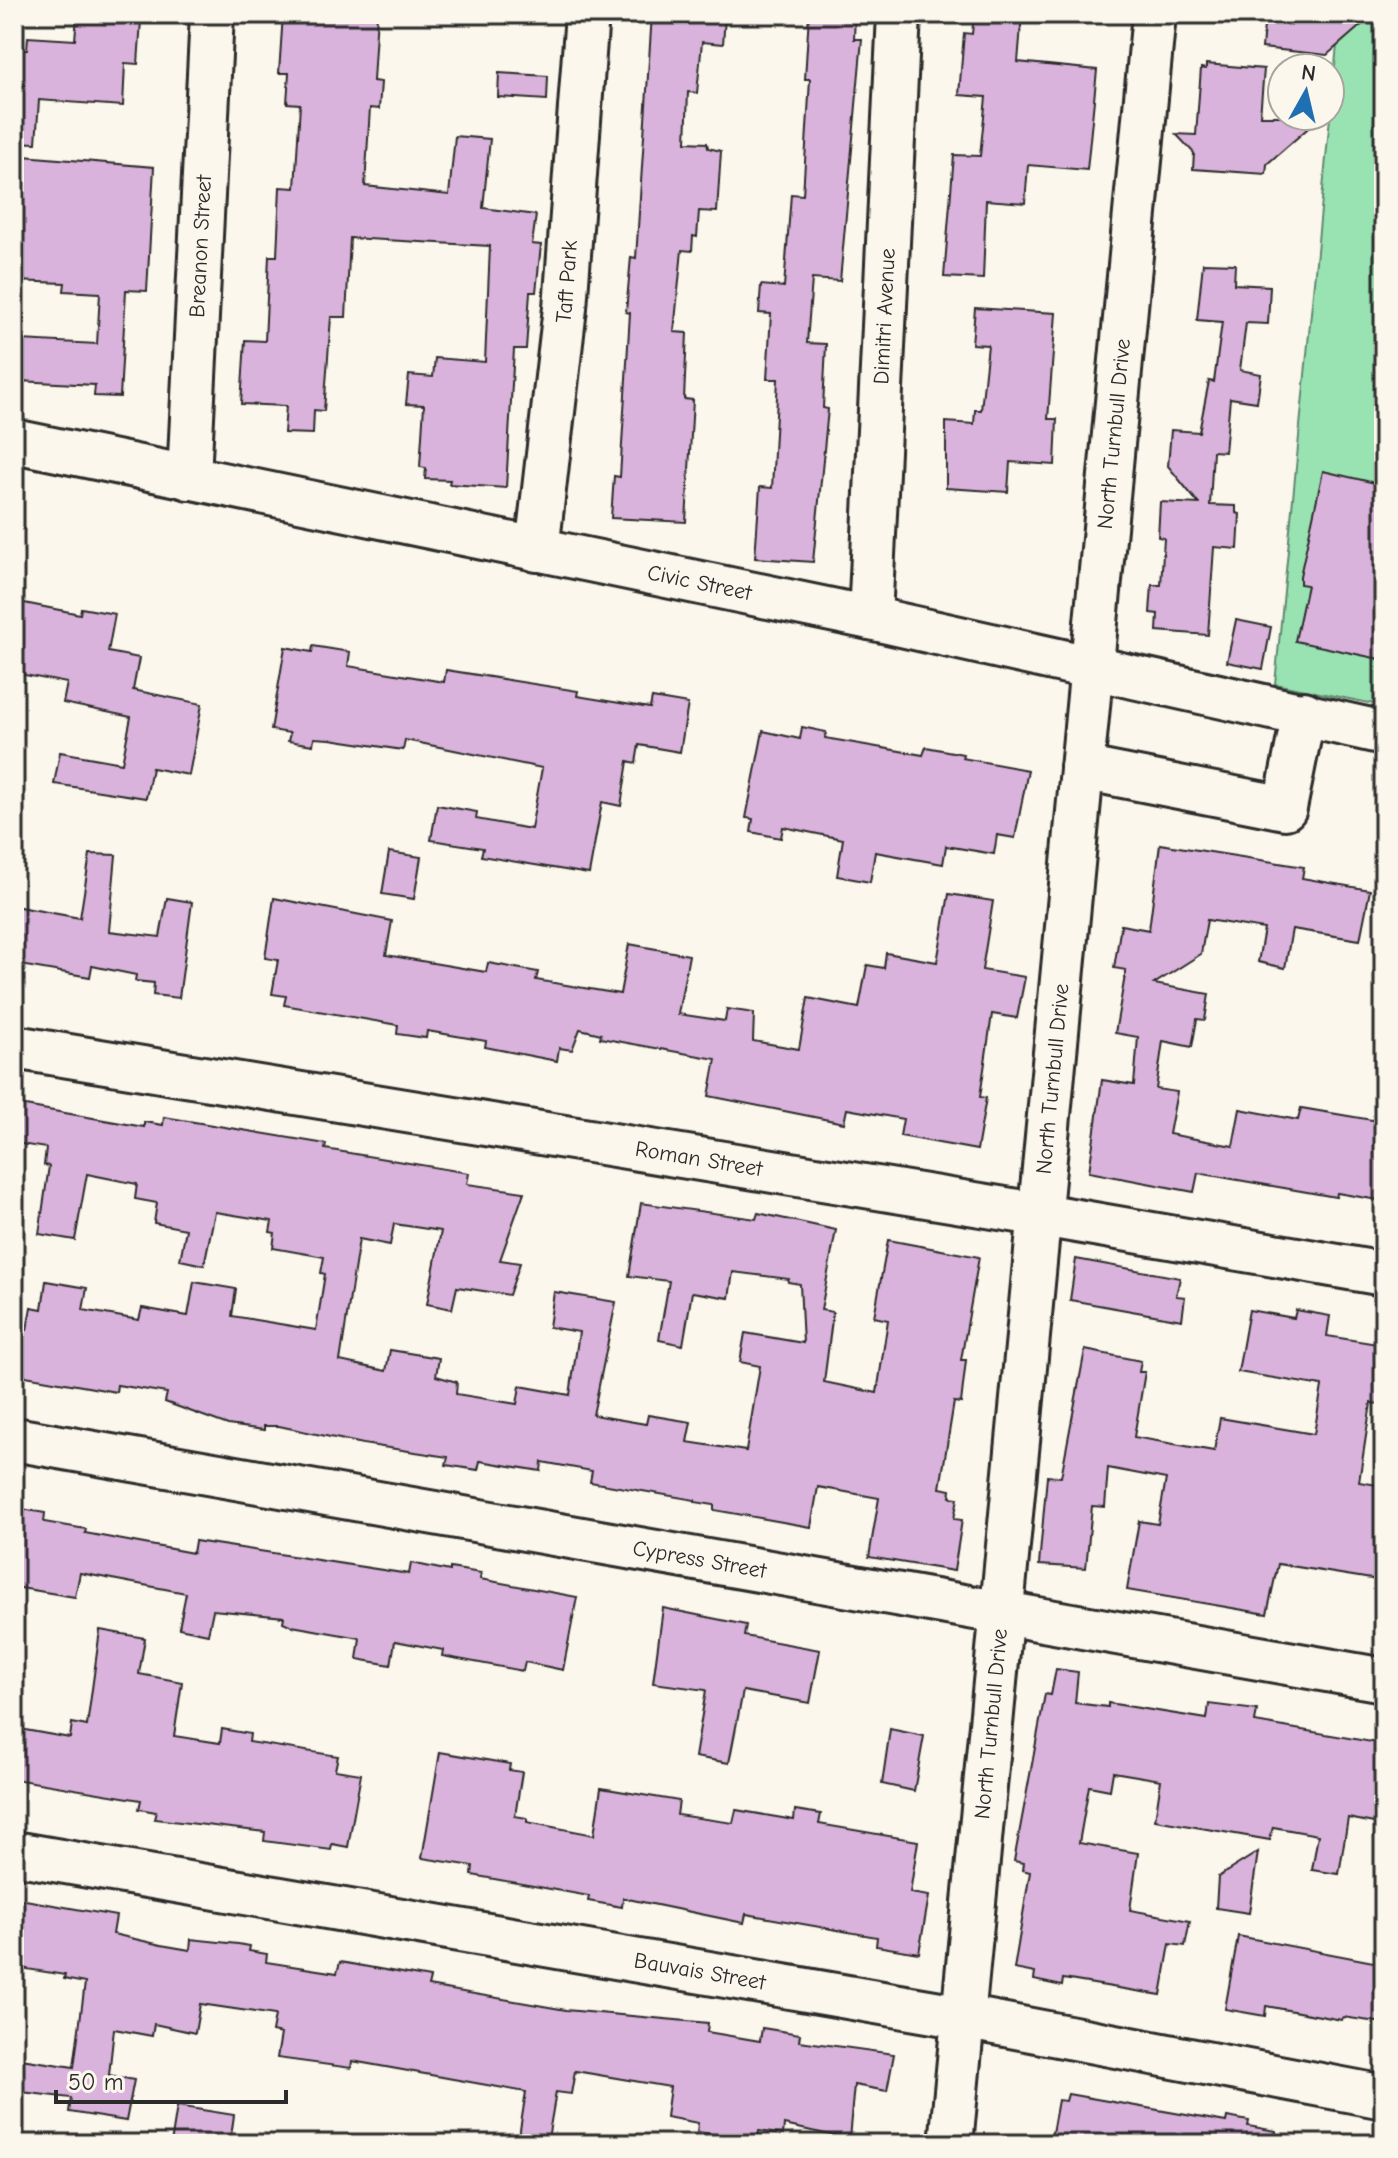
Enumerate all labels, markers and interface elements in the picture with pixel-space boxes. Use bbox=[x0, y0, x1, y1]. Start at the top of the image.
north arrow bbox=[1266, 52, 1346, 132]
text: N bbox=[1300, 59, 1318, 87]
street label: Breanon Street bbox=[184, 174, 217, 318]
street label: Taft Park bbox=[550, 239, 583, 324]
street label: Dimitri Avenue bbox=[868, 248, 901, 385]
street label: North Turnbull Drive bbox=[1092, 337, 1136, 530]
street label: Civic Street bbox=[645, 559, 755, 606]
street label: North Turnbull Drive bbox=[1030, 982, 1075, 1175]
street label: Roman Street bbox=[633, 1136, 765, 1182]
street label: Cypress Street bbox=[631, 1535, 769, 1584]
street label: North Turnbull Drive bbox=[969, 1627, 1013, 1820]
street label: Bauvais Street bbox=[632, 1947, 768, 1996]
scale bar bbox=[56, 2054, 286, 2104]
text: 50 m bbox=[68, 2068, 124, 2096]

